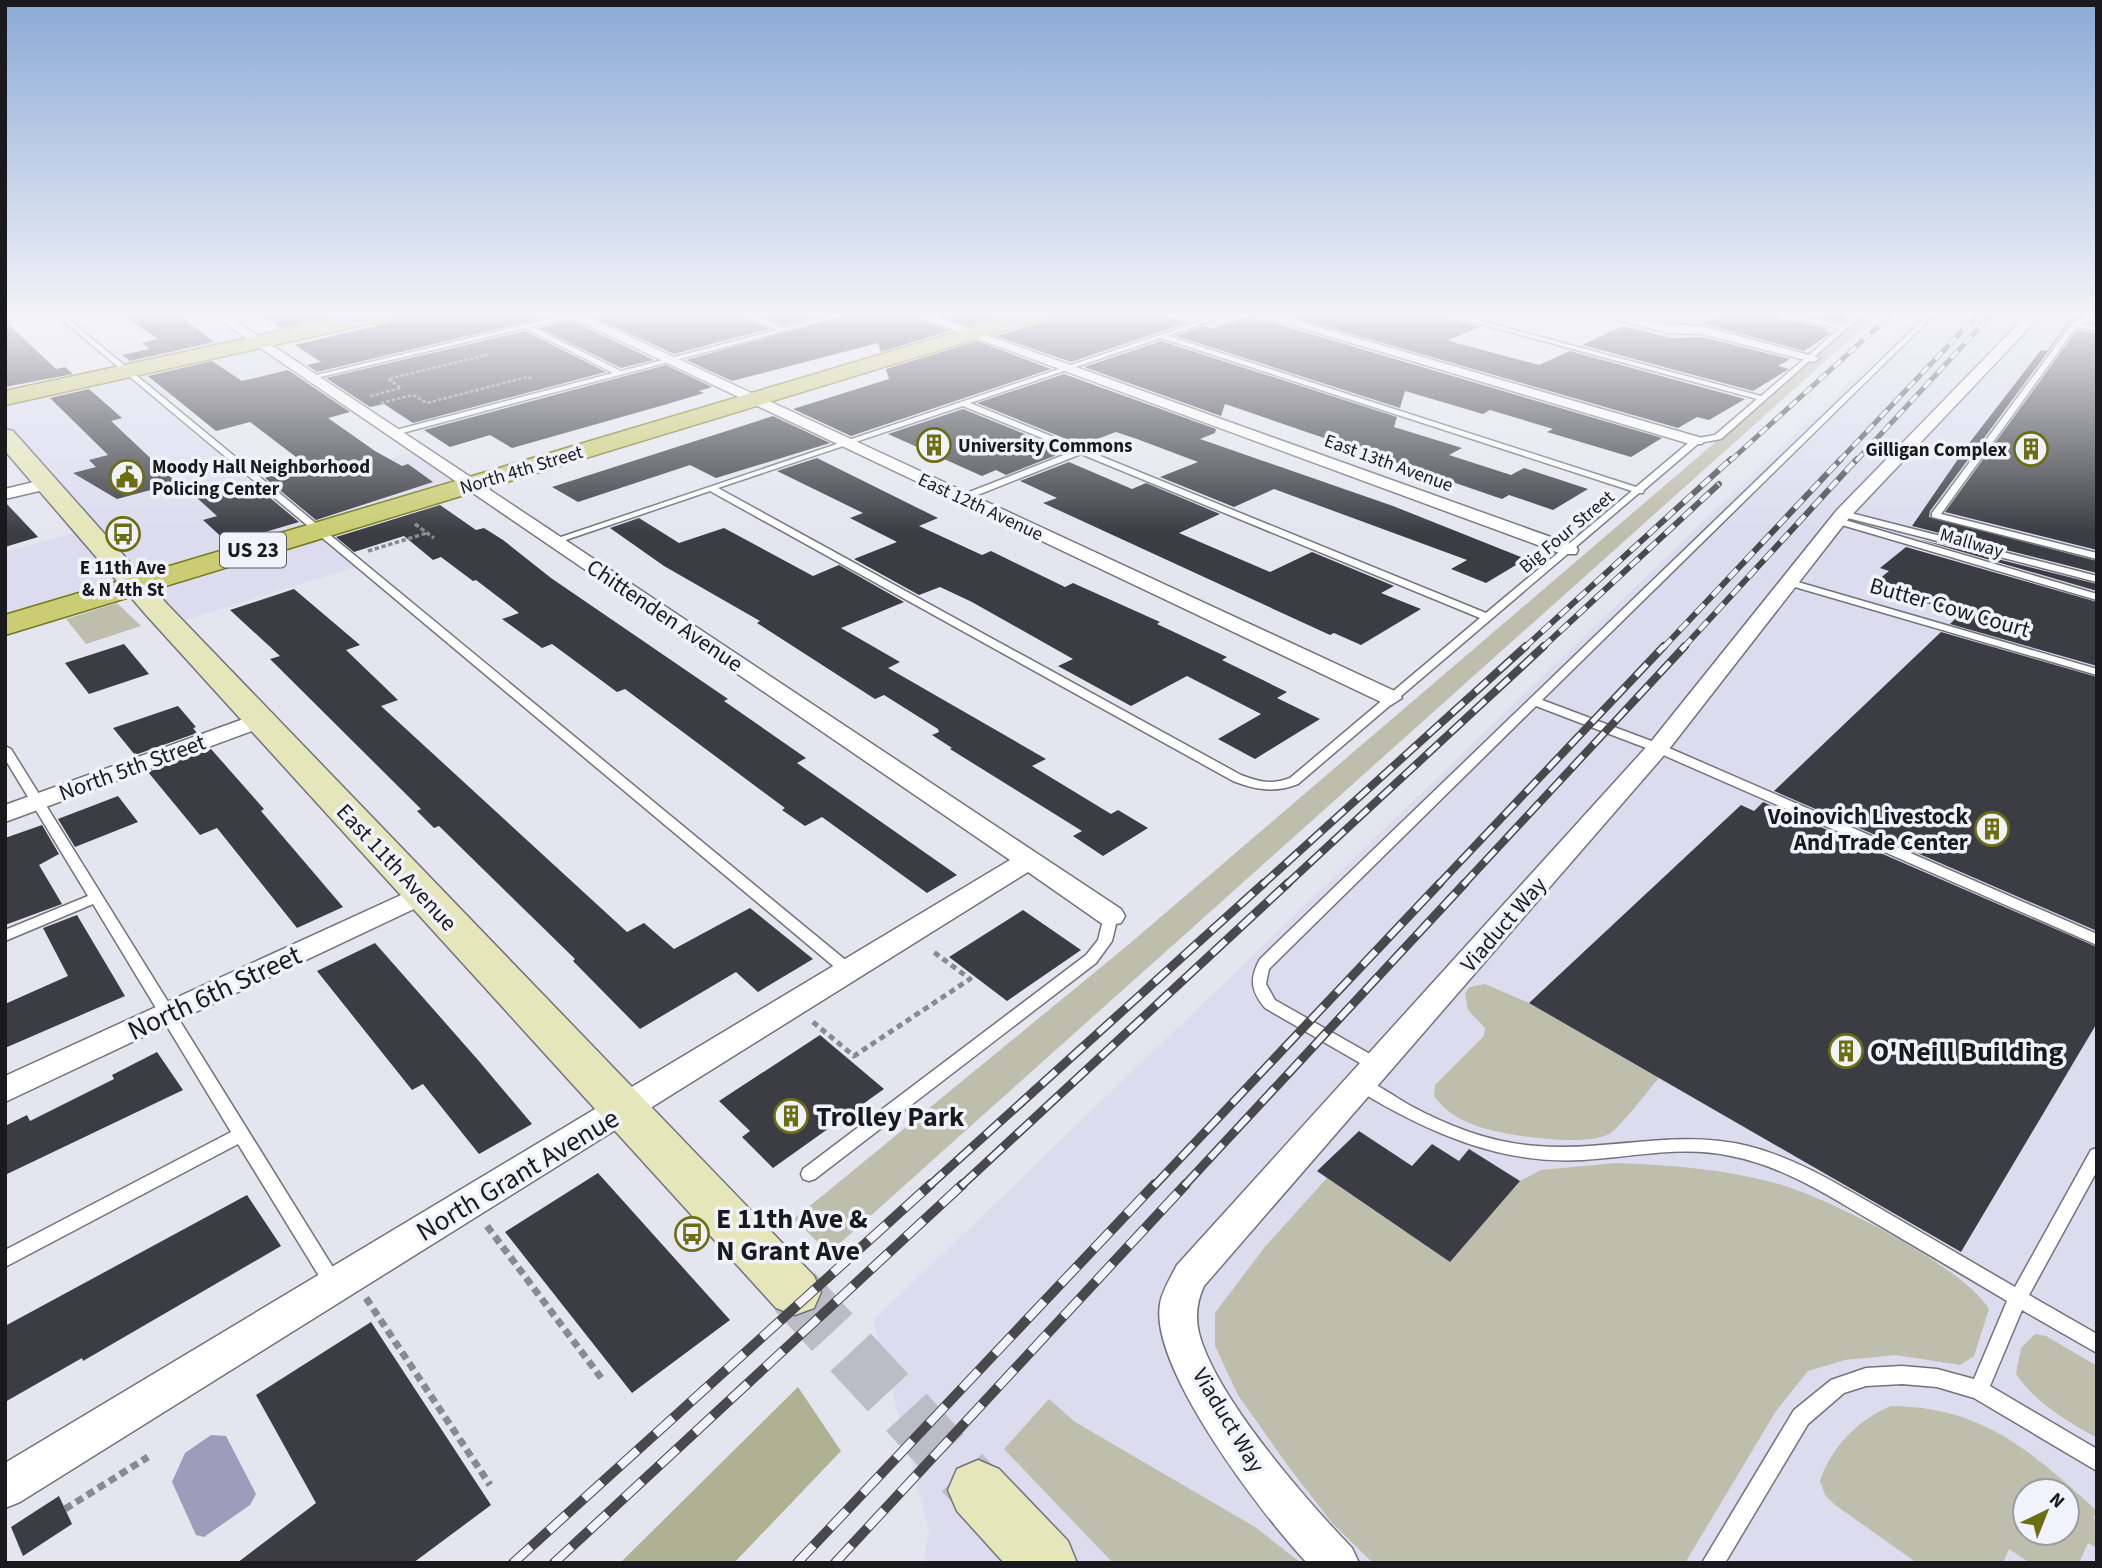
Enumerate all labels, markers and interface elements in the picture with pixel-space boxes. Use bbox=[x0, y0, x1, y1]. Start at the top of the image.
building icon: University Commons bbox=[915, 426, 953, 464]
street label: East 13th Avenue bbox=[1320, 428, 1457, 499]
building icon: Gilligan Complex bbox=[2012, 430, 2050, 468]
place label: University Commons bbox=[958, 433, 1132, 460]
place label: Gilligan Complex bbox=[1866, 437, 2007, 464]
street label: North 4th Street bbox=[457, 439, 587, 502]
place label: Moody Hall Neighborhood Policing Center bbox=[152, 454, 370, 503]
public building icon: Moody Hall Neighborhood Policing Center bbox=[108, 458, 146, 496]
street label: East 12th Avenue bbox=[913, 467, 1047, 548]
street label: Big Four Street bbox=[1513, 484, 1621, 580]
bus stop icon: E 11th Ave & N 4th St bbox=[104, 515, 142, 553]
street label: Mallway bbox=[1937, 522, 2007, 565]
road number: US 23 bbox=[220, 532, 286, 568]
street label: Chittenden Avenue bbox=[580, 551, 750, 680]
place label: E 11th Ave & N 4th St bbox=[80, 555, 166, 604]
street label: Butter Cow Court bbox=[1866, 569, 2034, 646]
street label: North 5th Street bbox=[54, 726, 210, 809]
street label: East 11th Avenue bbox=[329, 796, 465, 939]
place label: Voinovich Livestock And Trade Center bbox=[1767, 800, 1969, 859]
building icon: Voinovich Livestock And Trade Center bbox=[1973, 810, 2011, 848]
street label: Viaduct Way bbox=[1453, 869, 1554, 979]
street label: North 6th Street bbox=[121, 935, 308, 1051]
building icon: O'Neill Building bbox=[1827, 1032, 1865, 1070]
place label: O'Neill Building bbox=[1870, 1032, 2063, 1072]
building icon: Trolley Park bbox=[772, 1097, 810, 1135]
place label: Trolley Park bbox=[816, 1097, 965, 1137]
street label: North Grant Avenue bbox=[408, 1098, 627, 1251]
place label: E 11th Ave & N Grant Ave bbox=[716, 1199, 868, 1271]
bus stop icon: E 11th Ave & N Grant Ave bbox=[673, 1215, 711, 1253]
street label: Viaduct Way bbox=[1184, 1362, 1273, 1479]
north arrow bbox=[2011, 1477, 2081, 1547]
text: N bbox=[2043, 1486, 2070, 1515]

